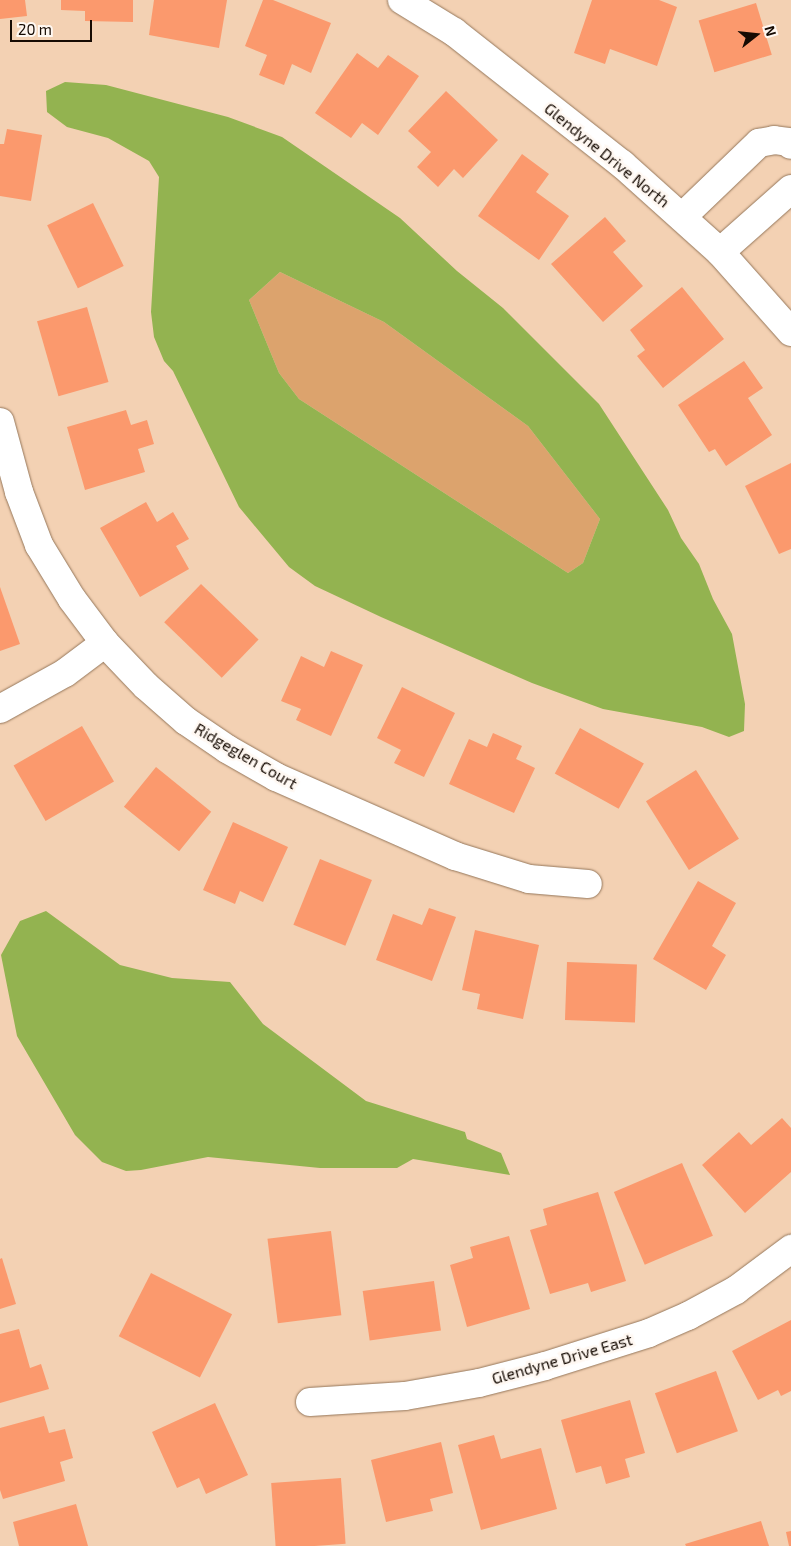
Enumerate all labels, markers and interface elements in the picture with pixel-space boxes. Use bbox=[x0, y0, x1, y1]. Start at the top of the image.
scale bar bbox=[12, 10, 95, 42]
north arrow bbox=[731, 10, 781, 60]
text: 20 m bbox=[18, 20, 52, 38]
text: N bbox=[761, 24, 780, 38]
street label: Glendyne Drive North bbox=[541, 99, 673, 211]
street label: Ridgeglen Court bbox=[191, 719, 301, 793]
street label: Glendyne Drive East bbox=[490, 1330, 634, 1388]

